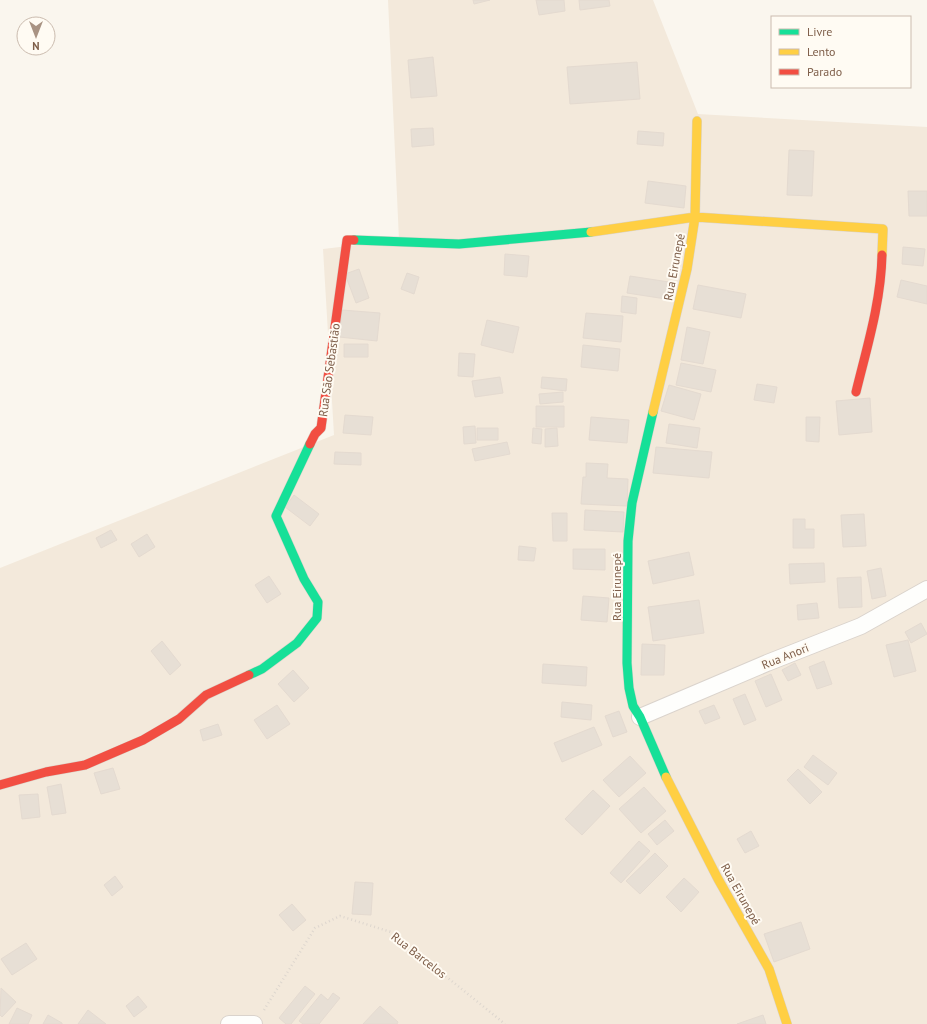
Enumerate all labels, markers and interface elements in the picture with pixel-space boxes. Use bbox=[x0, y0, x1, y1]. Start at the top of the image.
north arrow bbox=[16, 16, 56, 56]
legend bbox=[771, 16, 911, 88]
text: Livre bbox=[807, 24, 832, 39]
text: N bbox=[32, 39, 40, 53]
text: Lento bbox=[807, 44, 836, 59]
text: Parado bbox=[807, 64, 842, 79]
street label: Rua Eirunepé bbox=[660, 232, 688, 302]
street label: Rua São Sebastião bbox=[315, 322, 343, 418]
street label: Rua Eirunepé bbox=[609, 553, 624, 621]
street label: Rua Anori bbox=[759, 640, 811, 672]
street label: Rua Eirunepé bbox=[718, 861, 764, 927]
street label: Rua Barcelos bbox=[388, 929, 450, 981]

